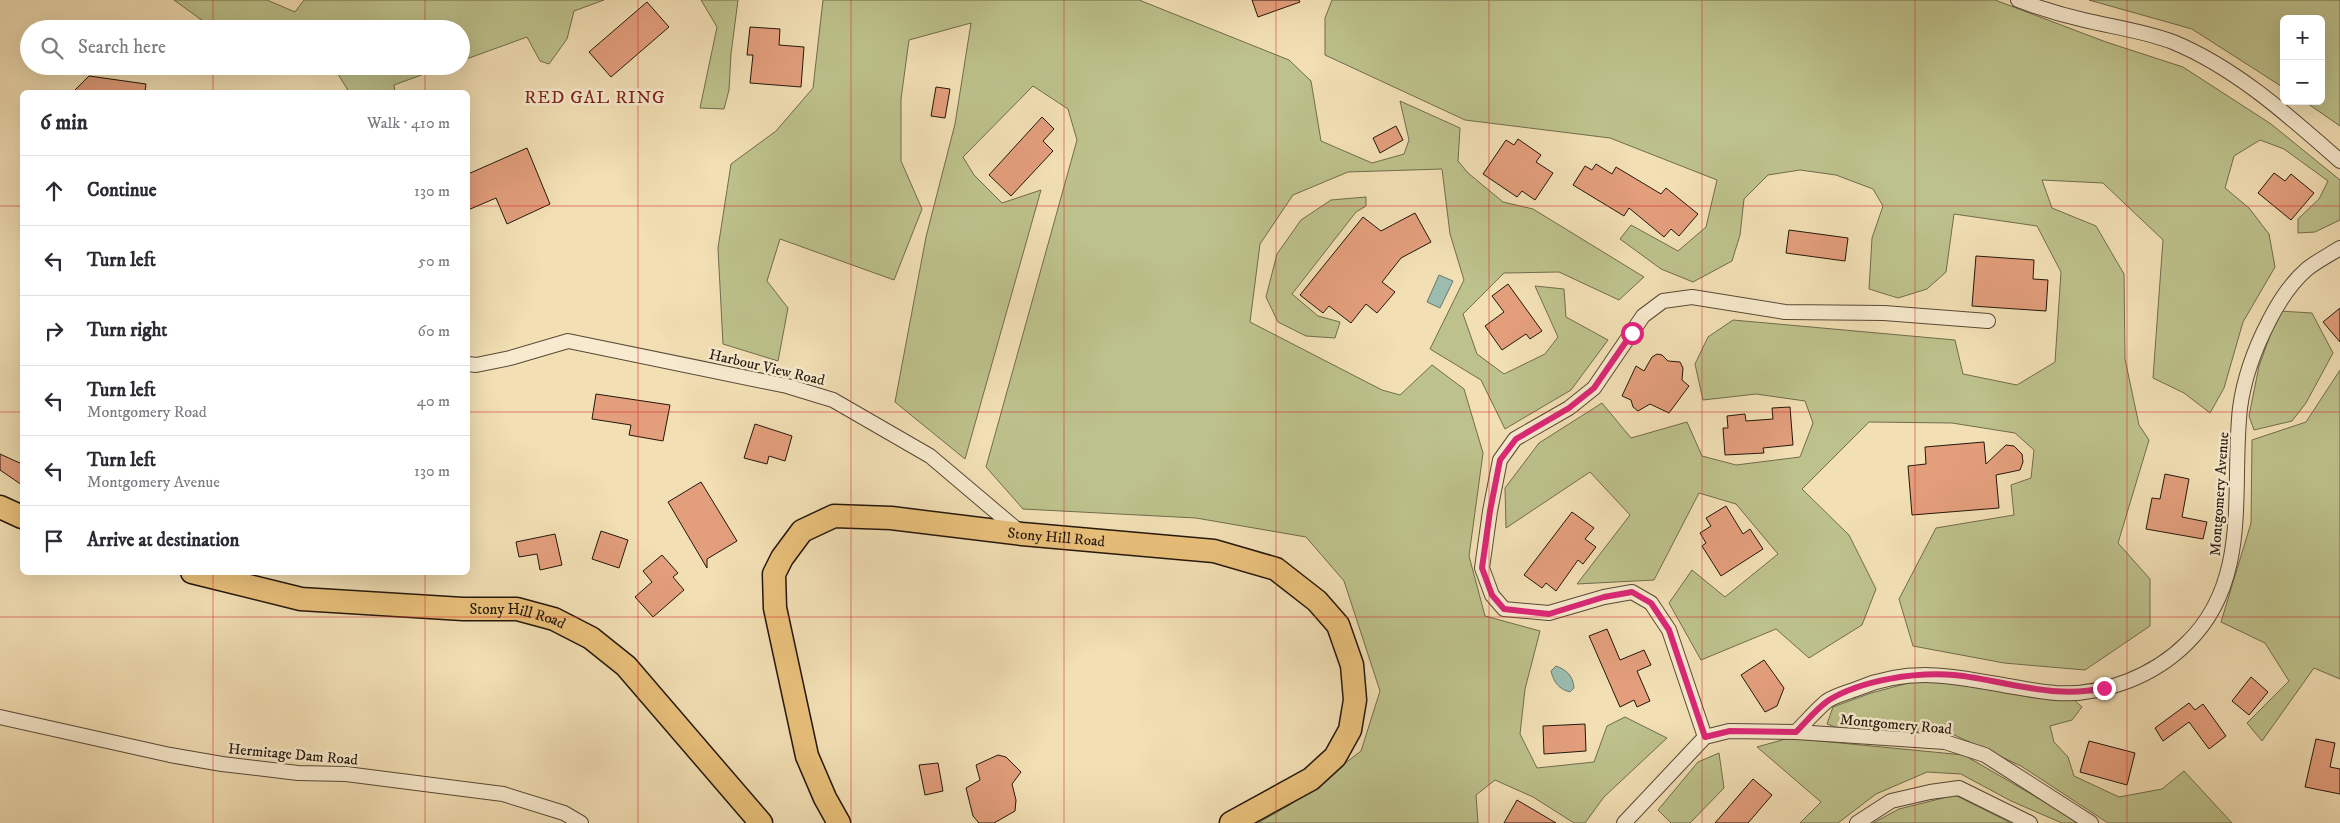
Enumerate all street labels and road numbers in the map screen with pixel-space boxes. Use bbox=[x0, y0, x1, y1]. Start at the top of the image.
street label: Harbour View Road bbox=[707, 345, 827, 390]
street label: Montgomery Avenue bbox=[2206, 431, 2233, 557]
street label: Stony Hill Road bbox=[1006, 523, 1106, 551]
street label: Stony Hill Road bbox=[469, 600, 569, 634]
street label: Montgomery Road bbox=[1839, 710, 1953, 739]
street label: Hermitage Dam Road bbox=[227, 739, 359, 770]

